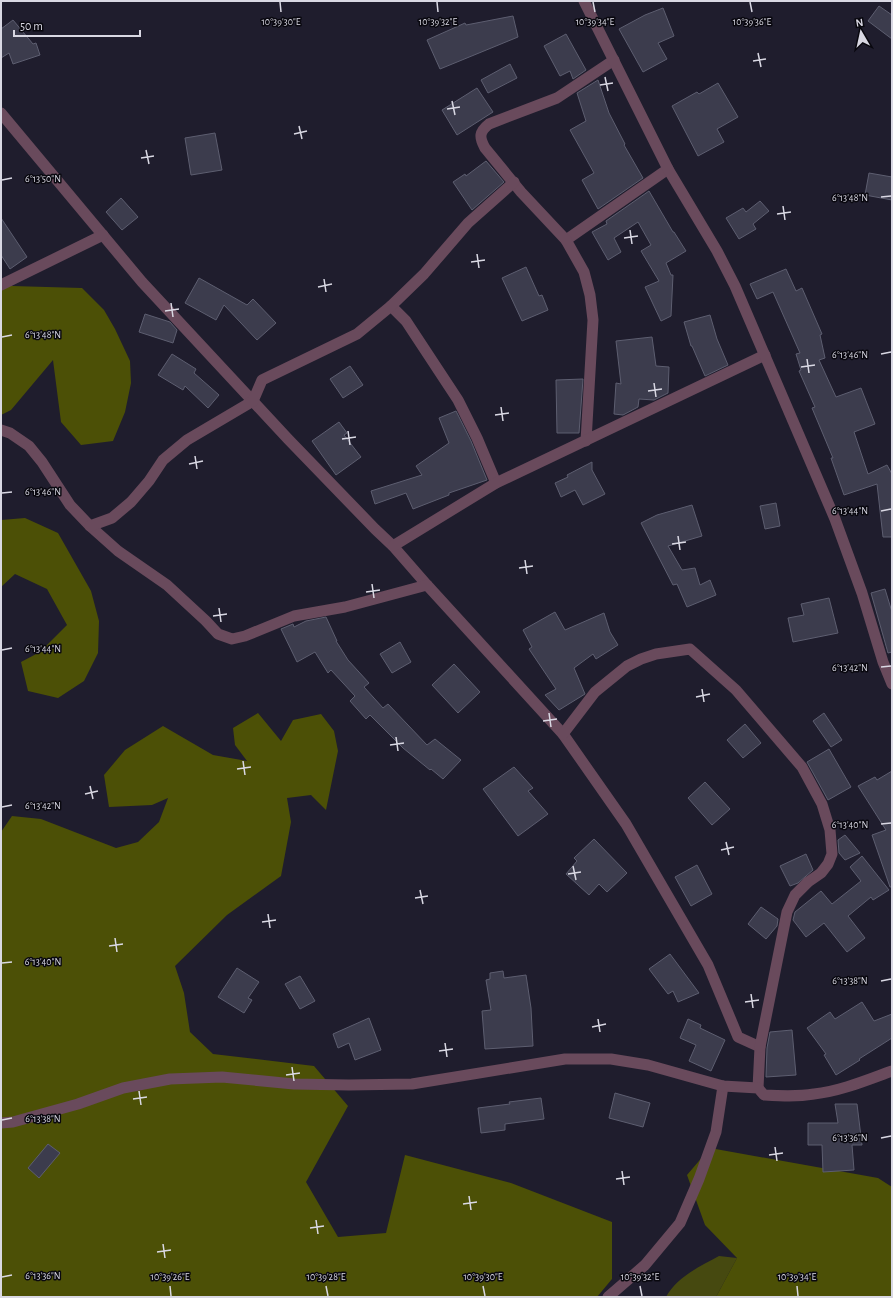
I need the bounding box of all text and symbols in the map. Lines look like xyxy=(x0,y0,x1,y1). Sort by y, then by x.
scale bar xyxy=(14,12,140,38)
north arrow xyxy=(841,12,881,52)
text: 10°39'30"E xyxy=(261,17,301,27)
text: 10°39'32"E xyxy=(419,17,457,27)
text: 10°39'34"E xyxy=(576,17,615,27)
text: 10°39'36"E xyxy=(733,17,771,27)
text: N xyxy=(855,17,864,29)
text: 50 m xyxy=(20,20,43,32)
text: 6°13'50"N xyxy=(25,174,61,184)
text: 6°13'48"N xyxy=(832,193,868,203)
text: 6°13'48"N xyxy=(25,330,61,340)
text: 6°13'46"N xyxy=(832,350,868,360)
text: 6°13'46"N xyxy=(25,487,61,497)
text: 6°13'44"N xyxy=(832,506,868,516)
text: 6°13'44"N xyxy=(25,644,61,654)
text: 6°13'42"N xyxy=(832,663,868,673)
text: 6°13'42"N xyxy=(25,801,61,811)
text: 6°13'40"N xyxy=(832,820,868,830)
text: 6°13'40"N xyxy=(25,957,61,967)
text: 6°13'38"N xyxy=(832,976,868,986)
text: 6°13'38"N xyxy=(25,1114,61,1124)
text: 6°13'36"N xyxy=(832,1133,868,1143)
text: 6°13'36"N xyxy=(25,1271,61,1281)
text: 10°39'26"E xyxy=(151,1272,190,1282)
text: 10°39'28"E xyxy=(306,1272,346,1282)
text: 10°39'30"E xyxy=(463,1272,503,1282)
text: 10°39'32"E xyxy=(621,1272,659,1282)
text: 10°39'34"E xyxy=(778,1272,817,1282)

